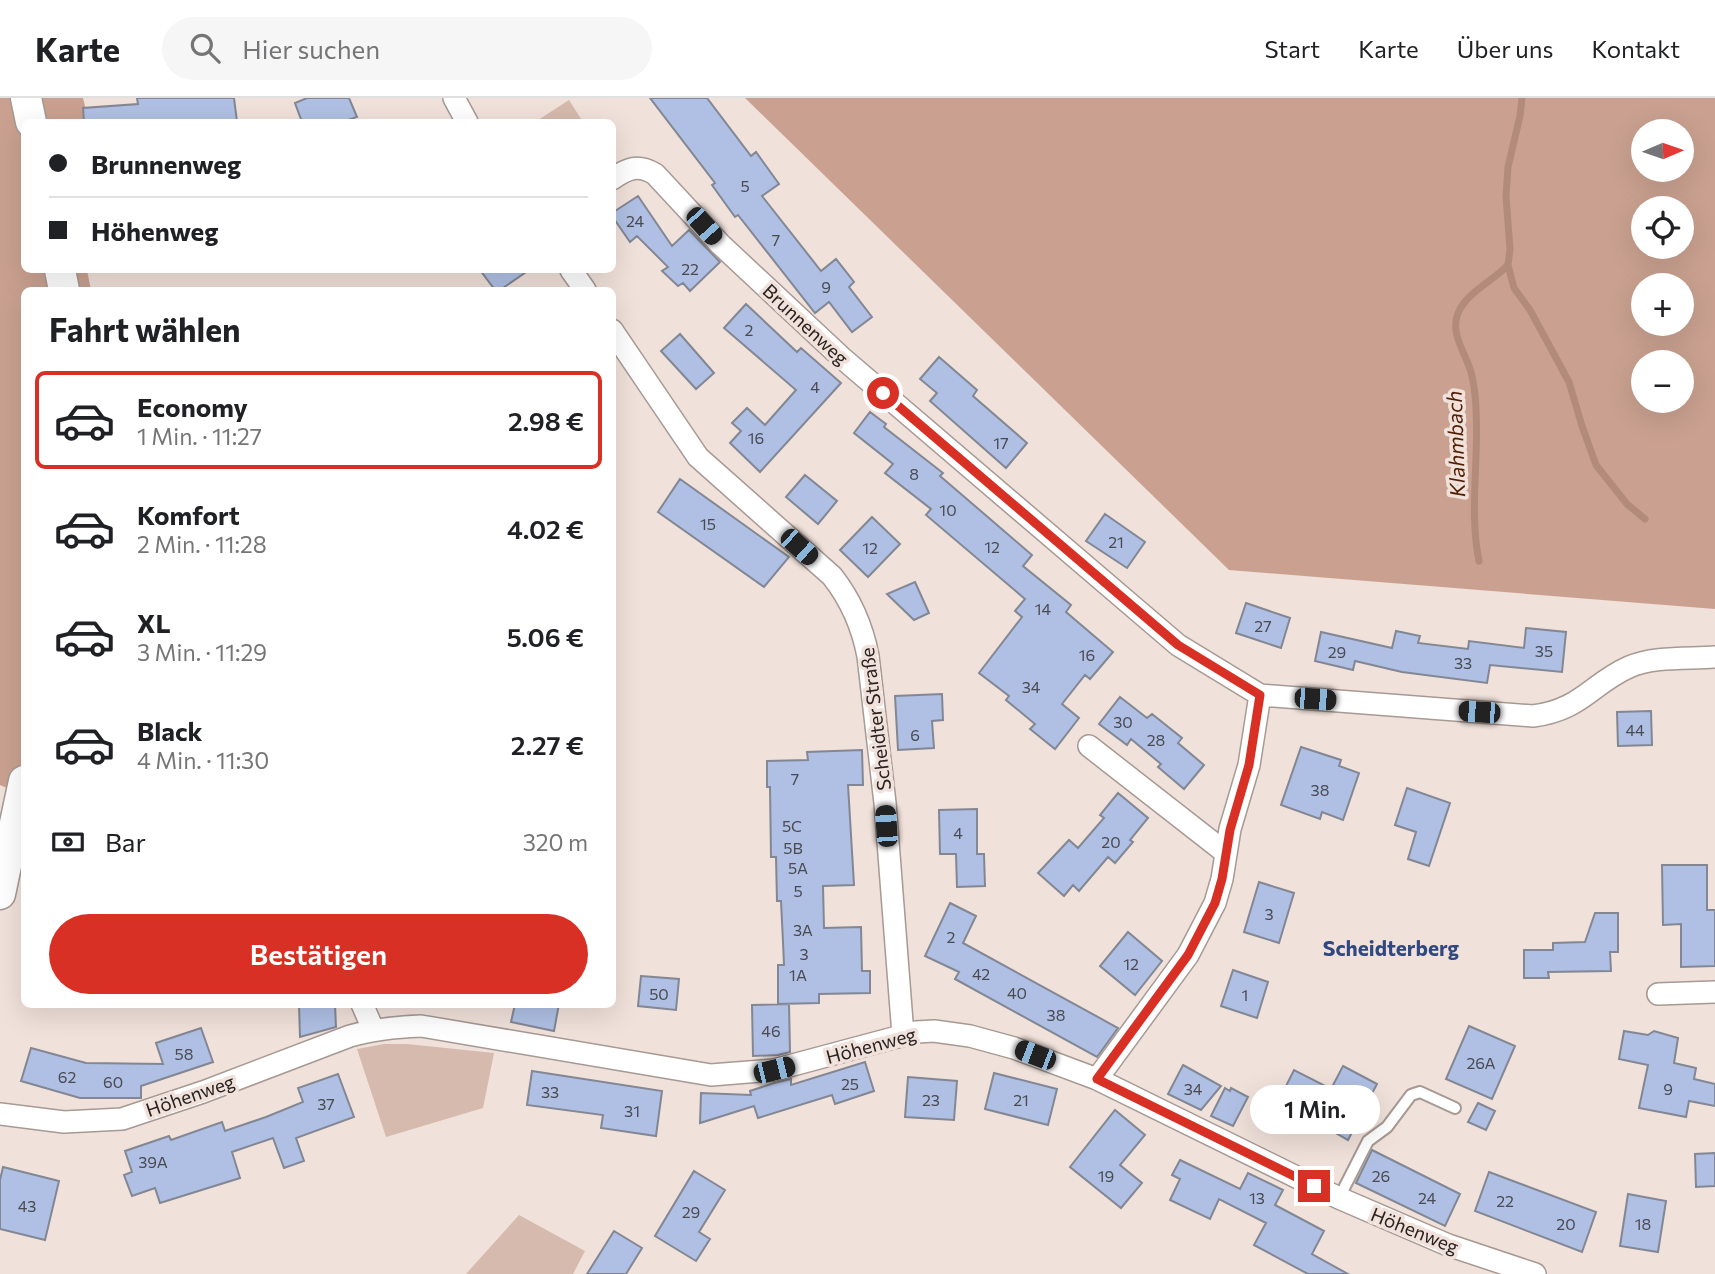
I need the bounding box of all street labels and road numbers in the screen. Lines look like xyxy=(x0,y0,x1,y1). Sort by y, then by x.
street label: Brunnenweg xyxy=(759,279,853,369)
street label: Scheidter Straße xyxy=(855,646,895,792)
street label: Höhenweg xyxy=(823,1022,919,1068)
street label: Höhenweg xyxy=(143,1069,237,1121)
street label: Höhenweg xyxy=(1368,1202,1462,1258)

